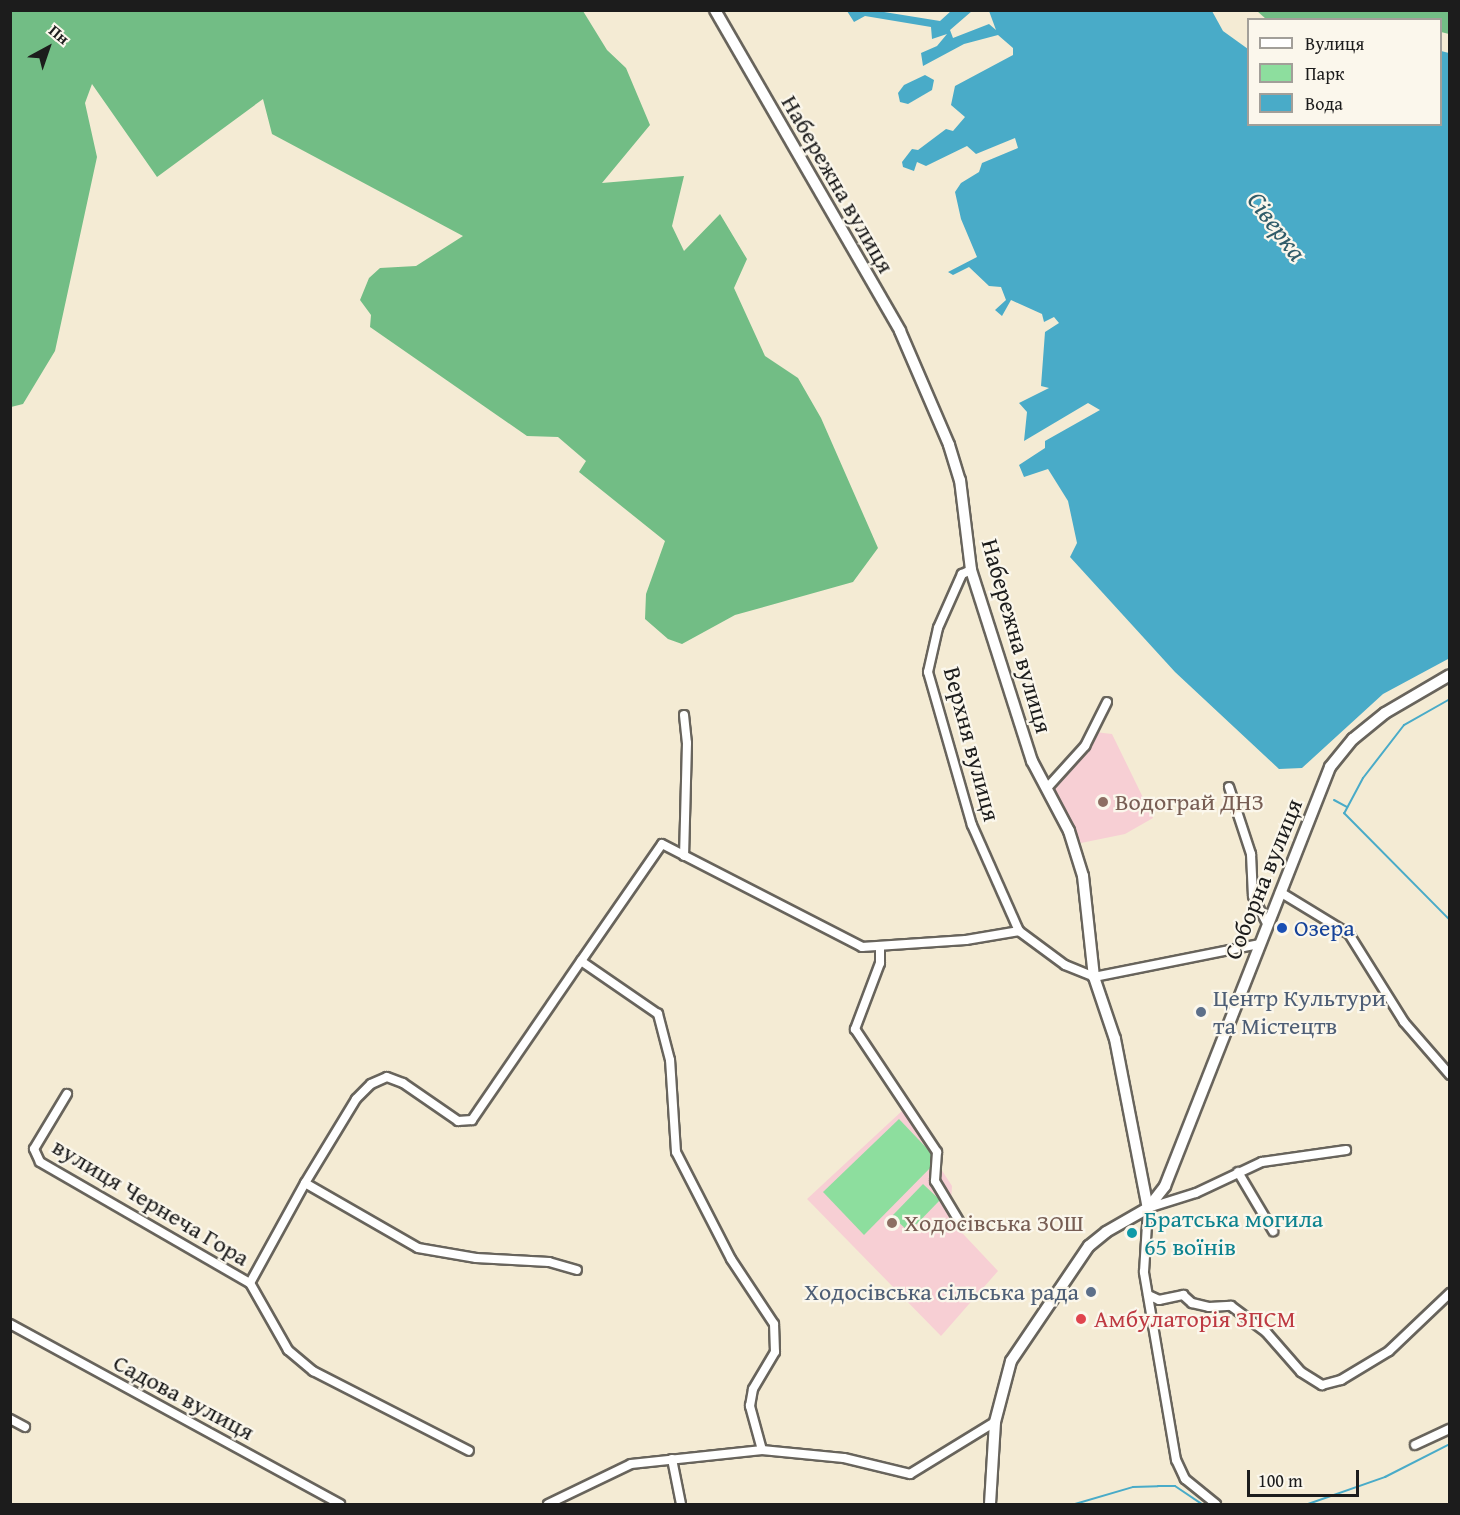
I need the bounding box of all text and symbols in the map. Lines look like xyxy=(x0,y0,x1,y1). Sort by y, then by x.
north arrow xyxy=(18,18,78,78)
text: Пн xyxy=(44,18,75,50)
legend xyxy=(1247,18,1442,126)
text: Вулиця xyxy=(1305,30,1364,57)
text: Парк xyxy=(1305,60,1344,87)
street label: Набережна вулиця xyxy=(775,90,901,278)
text: Вода xyxy=(1305,90,1343,117)
water label: Сіверка xyxy=(1241,185,1313,267)
street label: Набережна вулиця xyxy=(976,536,1058,736)
street label: Верхня вулиця xyxy=(938,664,1006,824)
place label: Водограй ДНЗ xyxy=(1115,788,1264,816)
marker: Водограй ДНЗ xyxy=(1096,795,1110,809)
street label: Соборна вулиця xyxy=(1218,795,1308,963)
place label: Озера xyxy=(1294,914,1355,942)
marker: Озера xyxy=(1275,921,1289,935)
place label: Центр Культури та Містецтв xyxy=(1213,984,1386,1040)
marker: Центр Культури та Містецтв xyxy=(1194,1005,1208,1019)
street label: вулиця Чернеча Гора xyxy=(47,1132,255,1272)
place label: Братська могила 65 воїнів xyxy=(1144,1205,1323,1261)
place label: Ходосівська ЗОШ xyxy=(904,1209,1084,1237)
marker: Ходосівська ЗОШ xyxy=(885,1216,899,1230)
marker: Братська могила 65 воїнів xyxy=(1125,1226,1139,1240)
place label: Ходосівська сільська рада xyxy=(804,1278,1079,1306)
marker: Ходосівська сільська рада xyxy=(1084,1285,1098,1299)
place label: Амбулаторія ЗПСМ xyxy=(1094,1305,1296,1333)
marker: Амбулаторія ЗПСМ xyxy=(1072,1310,1090,1328)
street label: Садова вулиця xyxy=(109,1348,259,1446)
scale bar xyxy=(1250,1458,1362,1496)
text: 100 m xyxy=(1258,1467,1303,1494)

